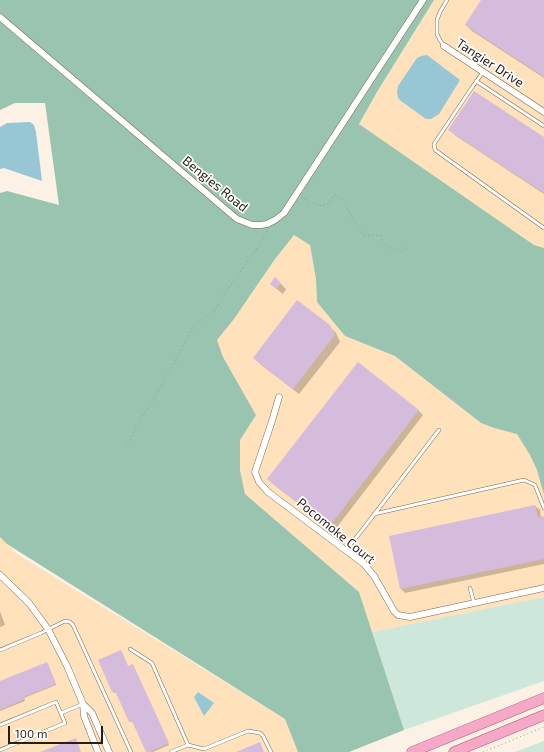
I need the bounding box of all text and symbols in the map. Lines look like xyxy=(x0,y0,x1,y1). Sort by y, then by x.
street label: Tangier Drive xyxy=(453,35,527,91)
street label: Bengies Road xyxy=(179,153,251,215)
street label: Pocomoke Court xyxy=(294,495,378,567)
scale bar xyxy=(10,718,105,744)
text: 100 m xyxy=(15,726,47,740)

